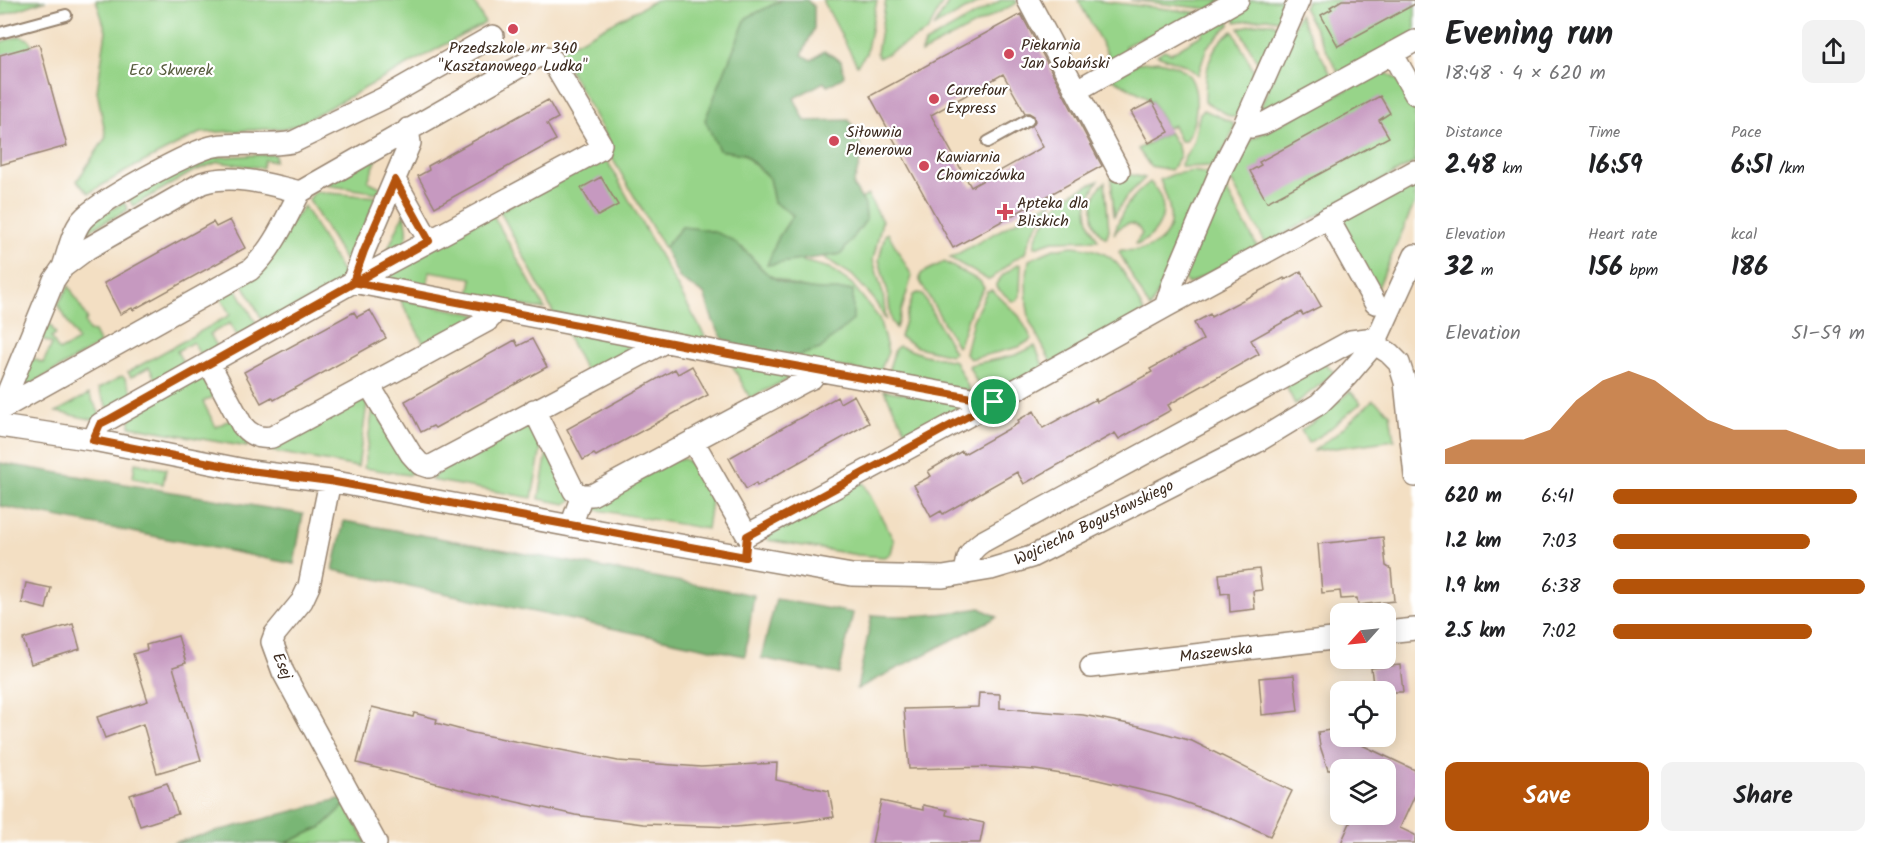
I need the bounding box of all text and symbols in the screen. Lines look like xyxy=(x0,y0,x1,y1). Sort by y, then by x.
text: Evening run xyxy=(1445,9,1613,62)
button: share xyxy=(1802,20,1865,83)
marker: Przedszkole nr 340 "Kasztanowego Ludka" xyxy=(506,22,520,36)
place label: Piekarnia Jan Sobański xyxy=(1021,33,1110,76)
place label: Przedszkole nr 340 "Kasztanowego Ludka" xyxy=(438,36,588,79)
marker: Piekarnia Jan Sobański xyxy=(1002,47,1016,61)
park label: Eco Skwerek xyxy=(129,58,214,83)
text: 18:48 · 4 × 620 m xyxy=(1445,58,1606,90)
place label: Carrefour Express xyxy=(946,78,1009,121)
marker: Carrefour Express xyxy=(927,92,941,106)
place label: Siłownia Plenerowa xyxy=(846,120,912,163)
text: Distance xyxy=(1445,120,1503,145)
text: Time xyxy=(1588,120,1620,145)
text: Pace xyxy=(1731,120,1762,145)
marker: Siłownia Plenerowa xyxy=(827,134,841,148)
place label: Kawiarnia Chomiczówka xyxy=(936,145,1025,188)
text: 2.48 xyxy=(1445,145,1496,187)
text: 16:59 xyxy=(1588,145,1643,187)
text: 6:51 xyxy=(1731,145,1773,187)
text: km xyxy=(1496,156,1523,181)
text: /km xyxy=(1773,156,1805,181)
marker: Kawiarnia Chomiczówka xyxy=(917,159,931,173)
place label: Apteka dla Bliskich xyxy=(1017,191,1089,234)
marker: Apteka dla Bliskich xyxy=(998,205,1012,219)
text: Elevation xyxy=(1445,222,1506,247)
text: Heart rate xyxy=(1588,222,1658,247)
text: kcal xyxy=(1731,222,1757,247)
text: 32 xyxy=(1445,247,1474,289)
text: 156 xyxy=(1588,247,1623,289)
text: 186 xyxy=(1731,247,1768,289)
text: m xyxy=(1474,258,1494,283)
text: bpm xyxy=(1623,258,1658,283)
text: Elevation xyxy=(1445,318,1521,350)
text: 51–59 m xyxy=(1791,318,1865,350)
pin xyxy=(968,376,1019,427)
icon: arrive xyxy=(977,385,1010,418)
street label: Wojciecha Bogusławskiego xyxy=(1010,473,1178,573)
text: 620 m xyxy=(1445,481,1502,513)
text: 6:41 xyxy=(1541,481,1574,513)
text: 1.2 km xyxy=(1445,526,1501,558)
text: 7:03 xyxy=(1541,526,1577,558)
text: 1.9 km xyxy=(1445,571,1500,603)
text: 6:38 xyxy=(1541,571,1581,603)
north arrow xyxy=(1330,603,1396,669)
map controls xyxy=(1330,603,1396,825)
text: 2.5 km xyxy=(1445,616,1505,648)
text: 7:02 xyxy=(1541,616,1577,648)
street label: Maszewska xyxy=(1178,636,1254,670)
street label: Esej xyxy=(265,648,299,684)
button: locate xyxy=(1330,681,1396,747)
button: layers xyxy=(1330,759,1396,825)
button: Save xyxy=(1445,762,1649,831)
button: Share xyxy=(1661,762,1865,831)

